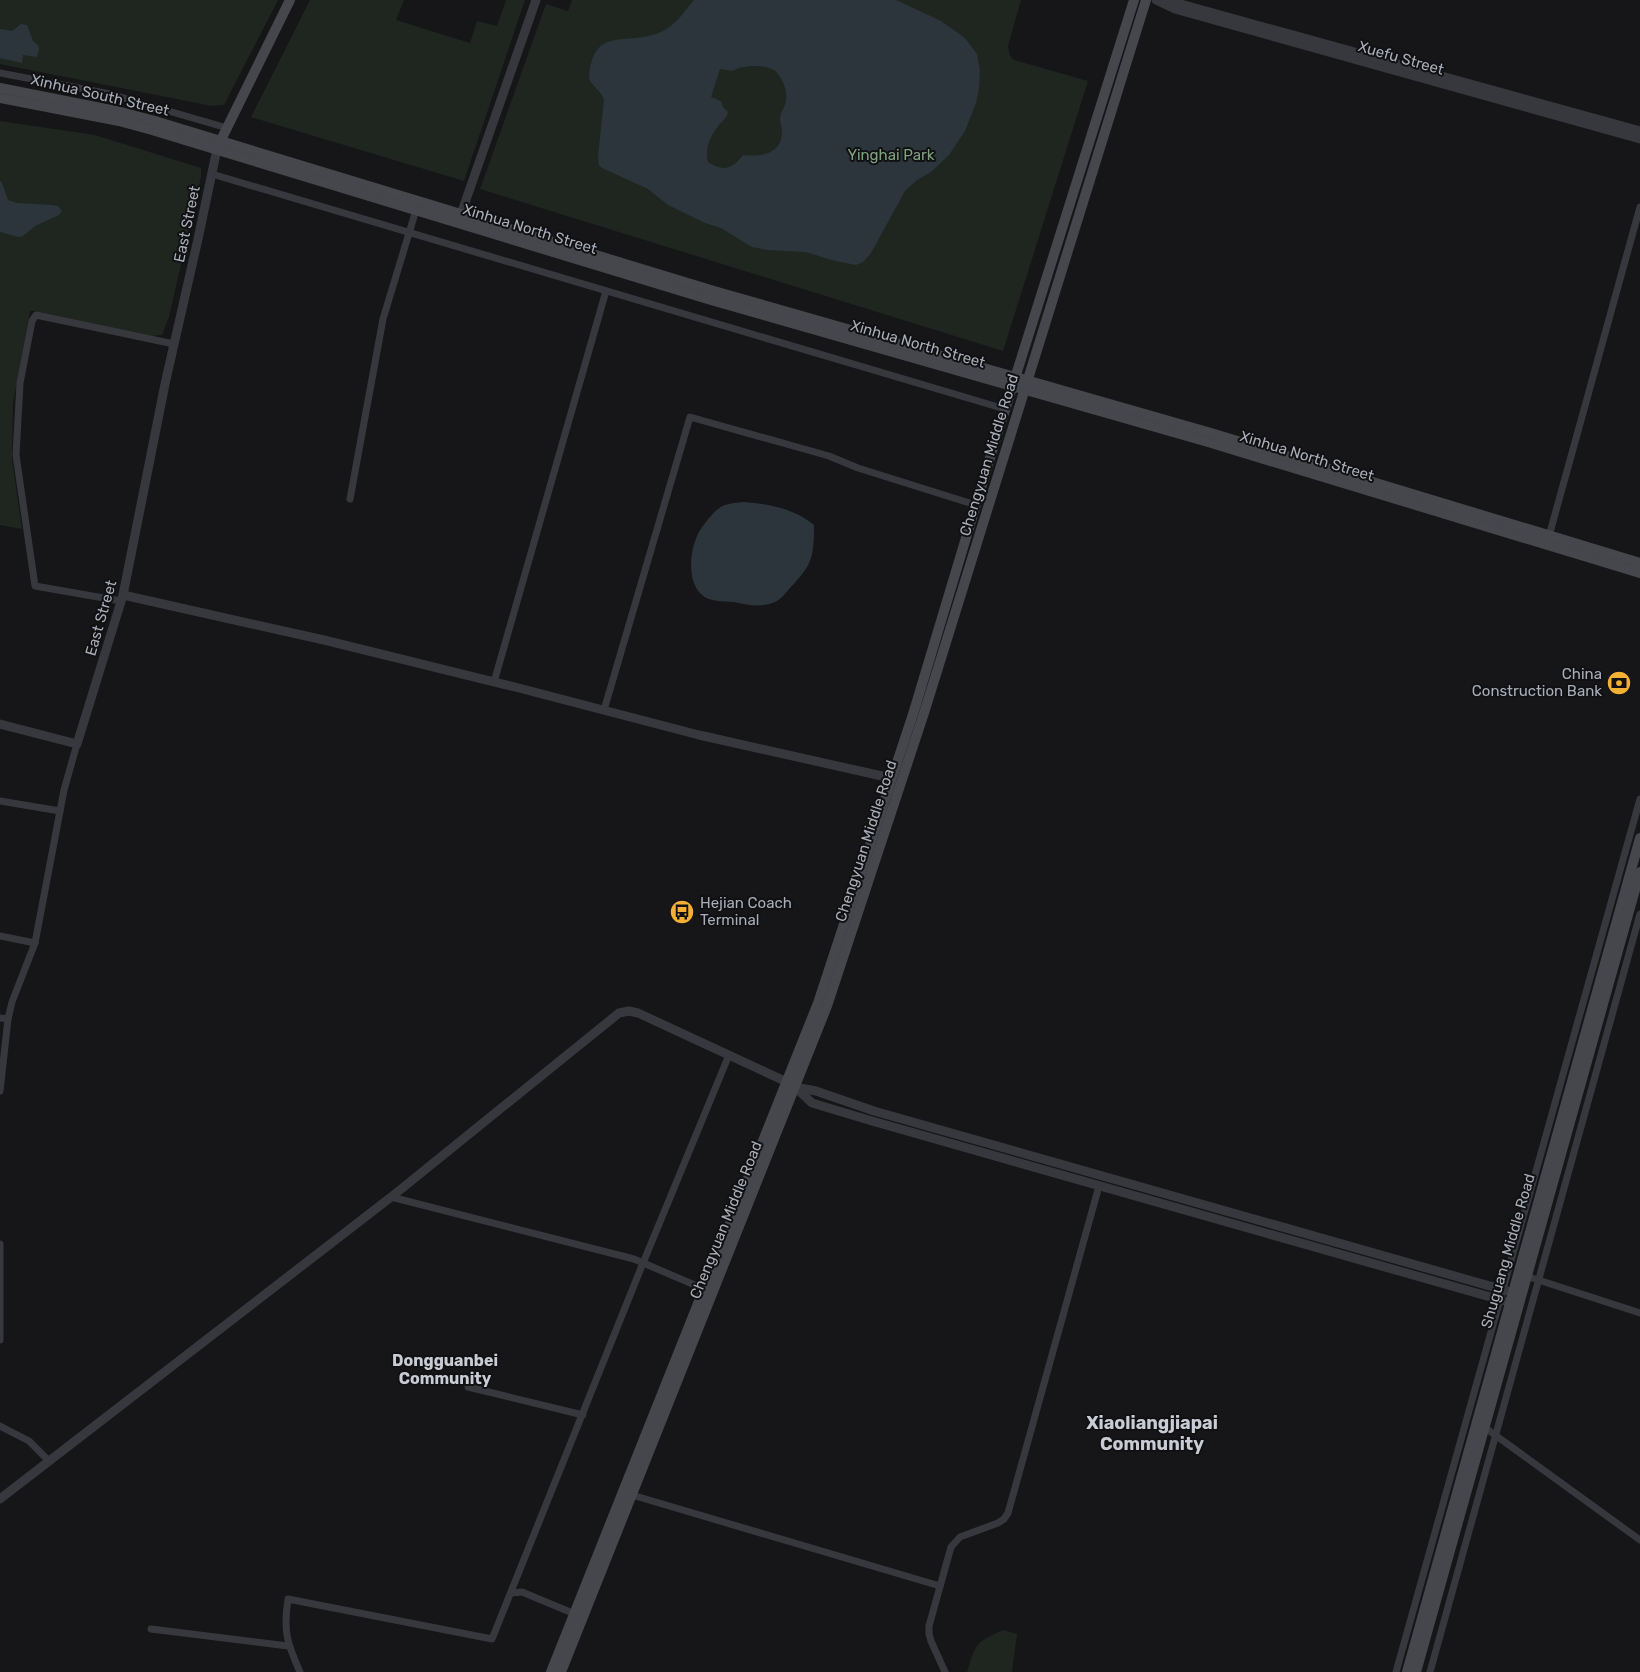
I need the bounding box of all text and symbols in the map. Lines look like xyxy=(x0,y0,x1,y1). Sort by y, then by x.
street label: Xuefu Street xyxy=(1356,37,1446,79)
street label: Xinhua South Street xyxy=(29,70,171,120)
park label: Yinghai Park xyxy=(847,146,935,164)
street label: East Street xyxy=(170,184,204,264)
street label: Xinhua North Street xyxy=(461,200,599,258)
street label: Xinhua North Street xyxy=(849,316,987,372)
street label: Chengyuan Middle Road xyxy=(956,372,1022,538)
street label: Xinhua North Street xyxy=(1238,427,1376,485)
street label: East Street xyxy=(82,578,120,658)
place label: China Construction Bank xyxy=(1472,665,1602,700)
bank icon: China Construction Bank xyxy=(1606,670,1632,696)
street label: Chengyuan Middle Road xyxy=(831,758,901,924)
place label: Hejian Coach Terminal xyxy=(700,894,792,929)
bus stop icon: Hejian Coach Terminal xyxy=(669,899,695,925)
street label: Chengyuan Middle Road xyxy=(686,1138,766,1302)
street label: Shuguang Middle Road xyxy=(1477,1172,1539,1330)
district label: Dongguanbei Community xyxy=(392,1351,498,1388)
district label: Xiaoliangjiapai Community xyxy=(1086,1412,1218,1455)

